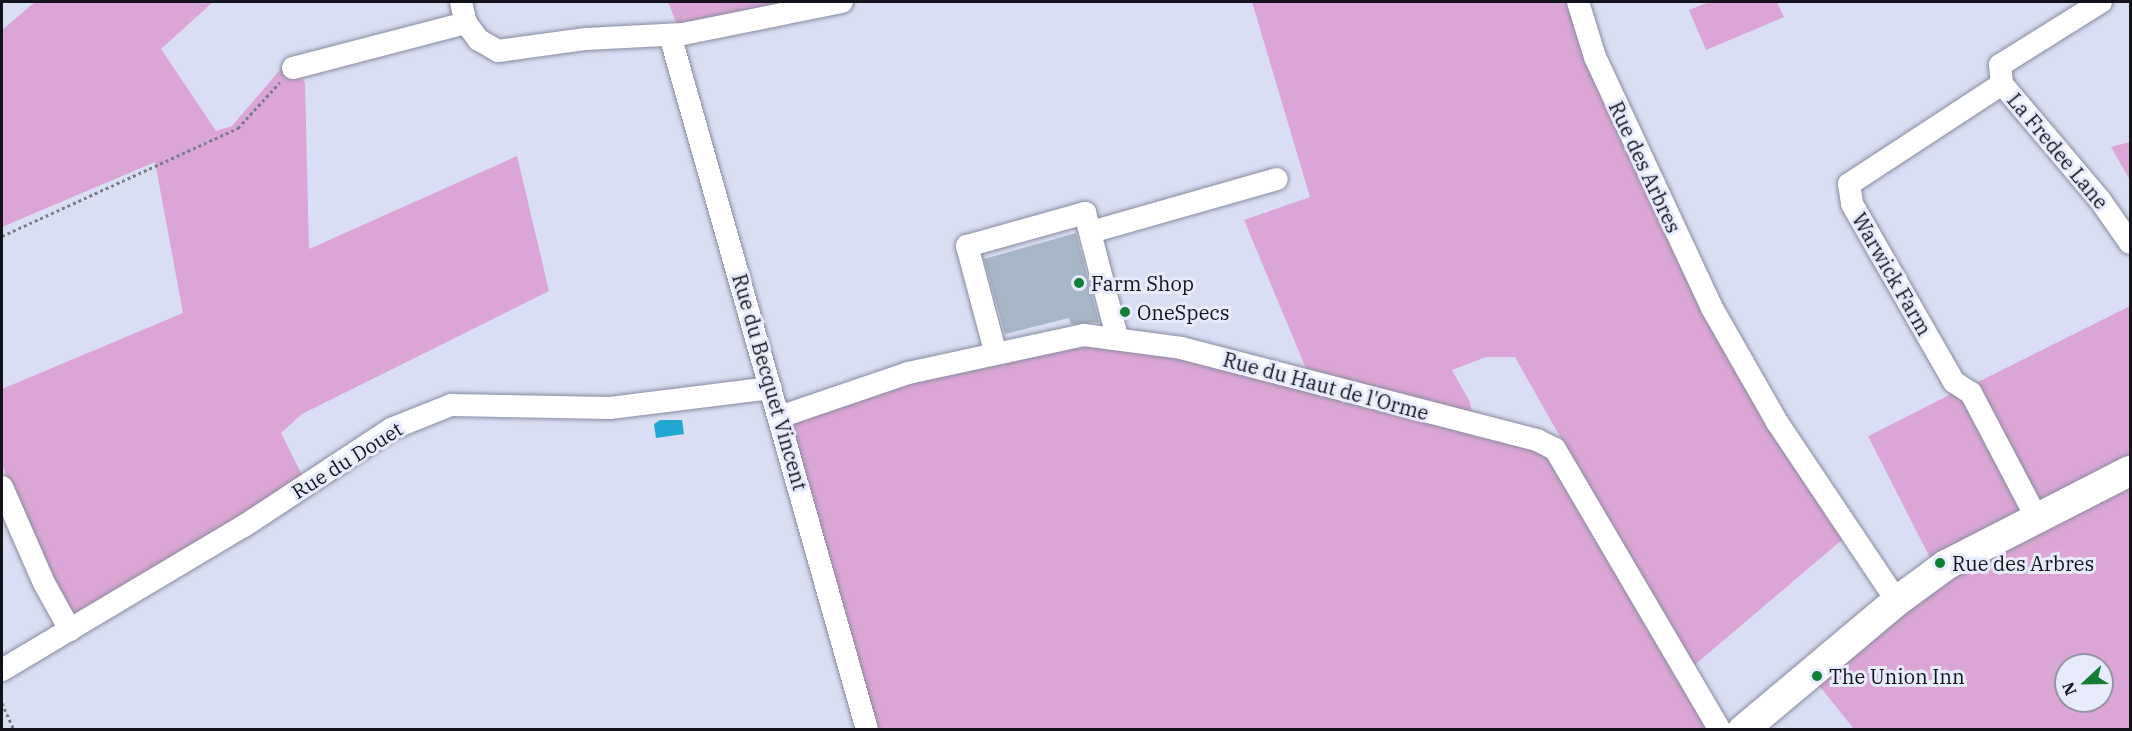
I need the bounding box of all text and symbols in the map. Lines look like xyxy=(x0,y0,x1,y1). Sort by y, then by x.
street label: La Fredee Lane xyxy=(2003,88,2113,214)
street label: Rue des Arbres xyxy=(1604,97,1686,237)
street label: Warwick Farm xyxy=(1847,208,1937,340)
street label: Rue du Becquet Vincent xyxy=(728,271,812,493)
place label: Farm Shop xyxy=(1091,271,1194,295)
marker: Farm Shop xyxy=(1072,276,1086,290)
place label: OneSpecs xyxy=(1137,300,1230,324)
marker: OneSpecs xyxy=(1118,305,1132,319)
street label: Rue du Haut de l'Orme xyxy=(1221,347,1431,425)
street label: Rue du Douet xyxy=(287,416,407,504)
place label: Rue des Arbres xyxy=(1952,551,2094,575)
marker: Rue des Arbres xyxy=(1933,556,1947,570)
north arrow xyxy=(2054,653,2114,713)
place label: The Union Inn xyxy=(1829,664,1965,688)
marker: The Union Inn xyxy=(1810,669,1824,683)
text: N xyxy=(2058,679,2081,699)

